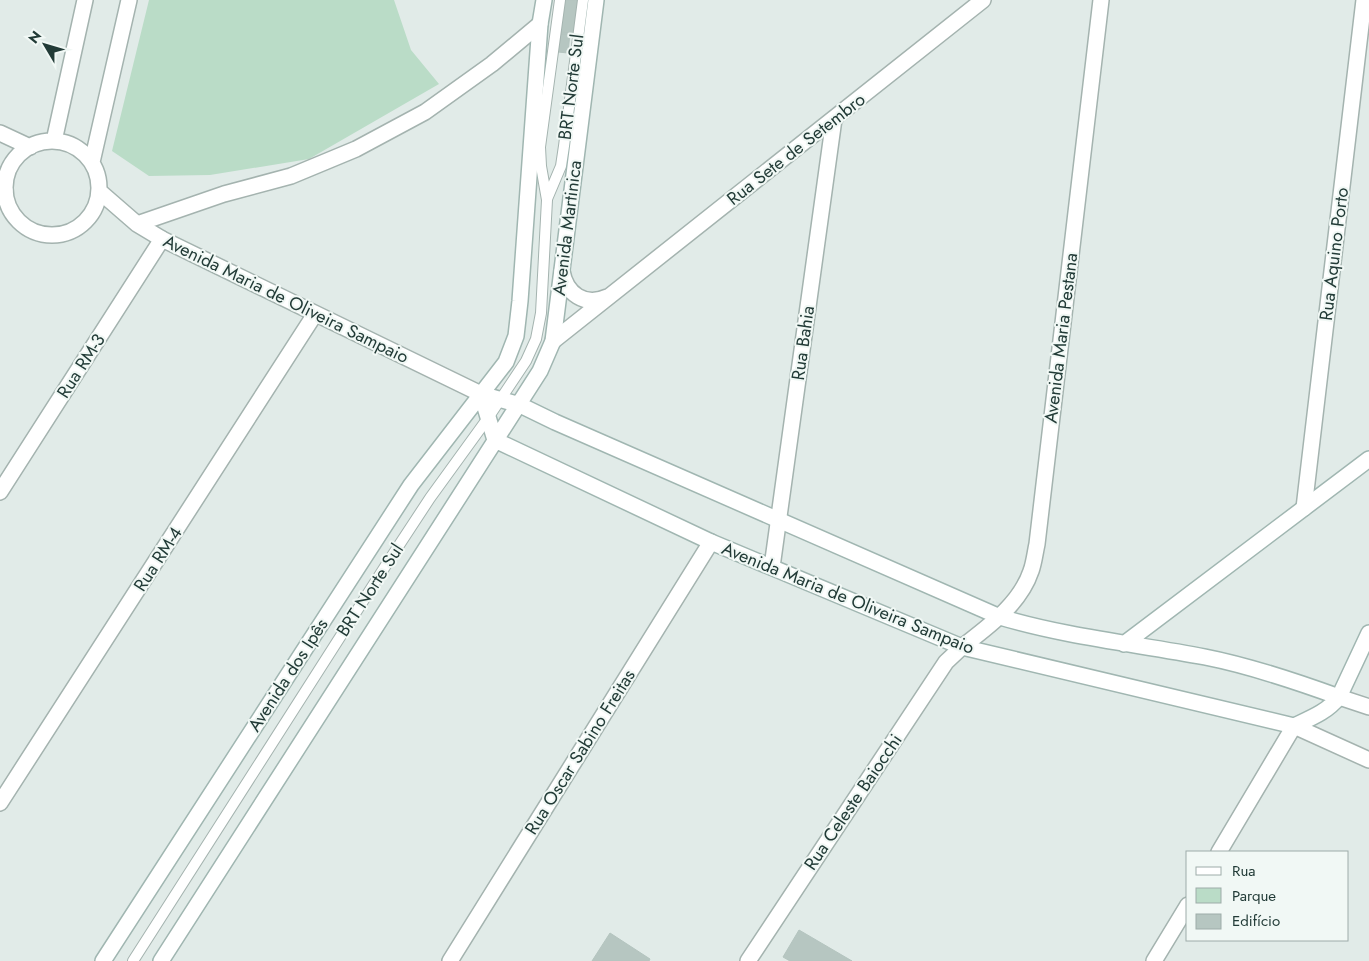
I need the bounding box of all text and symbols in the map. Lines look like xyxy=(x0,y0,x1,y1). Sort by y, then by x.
north arrow xyxy=(20,20,70,70)
text: N xyxy=(23,26,46,48)
street label: BRT Norte Sul xyxy=(552,33,590,141)
street label: Rua Sete de Setembro xyxy=(721,87,871,211)
street label: Avenida Martinica xyxy=(546,159,588,297)
street label: Rua Aquino Porto xyxy=(1313,186,1355,322)
street label: Avenida Maria de Oliveira Sampaio xyxy=(159,228,413,370)
street label: Avenida Maria Pestana xyxy=(1038,251,1084,425)
street label: Rua Bahia xyxy=(785,304,821,382)
street label: Rua RM-3 xyxy=(51,329,112,403)
street label: Rua RM-4 xyxy=(127,522,189,596)
street label: Avenida Maria de Oliveira Sampaio xyxy=(718,535,978,661)
street label: BRT Norte Sul xyxy=(330,538,410,642)
street label: Avenida dos Ipês xyxy=(242,613,334,737)
street label: Rua Oscar Sabino Freitas xyxy=(518,664,642,840)
street label: Rua Celeste Baiocchi xyxy=(798,729,908,875)
legend xyxy=(1186,851,1349,941)
text: Rua xyxy=(1232,860,1256,882)
text: Parque xyxy=(1232,885,1276,907)
text: Edifício xyxy=(1232,910,1280,932)

